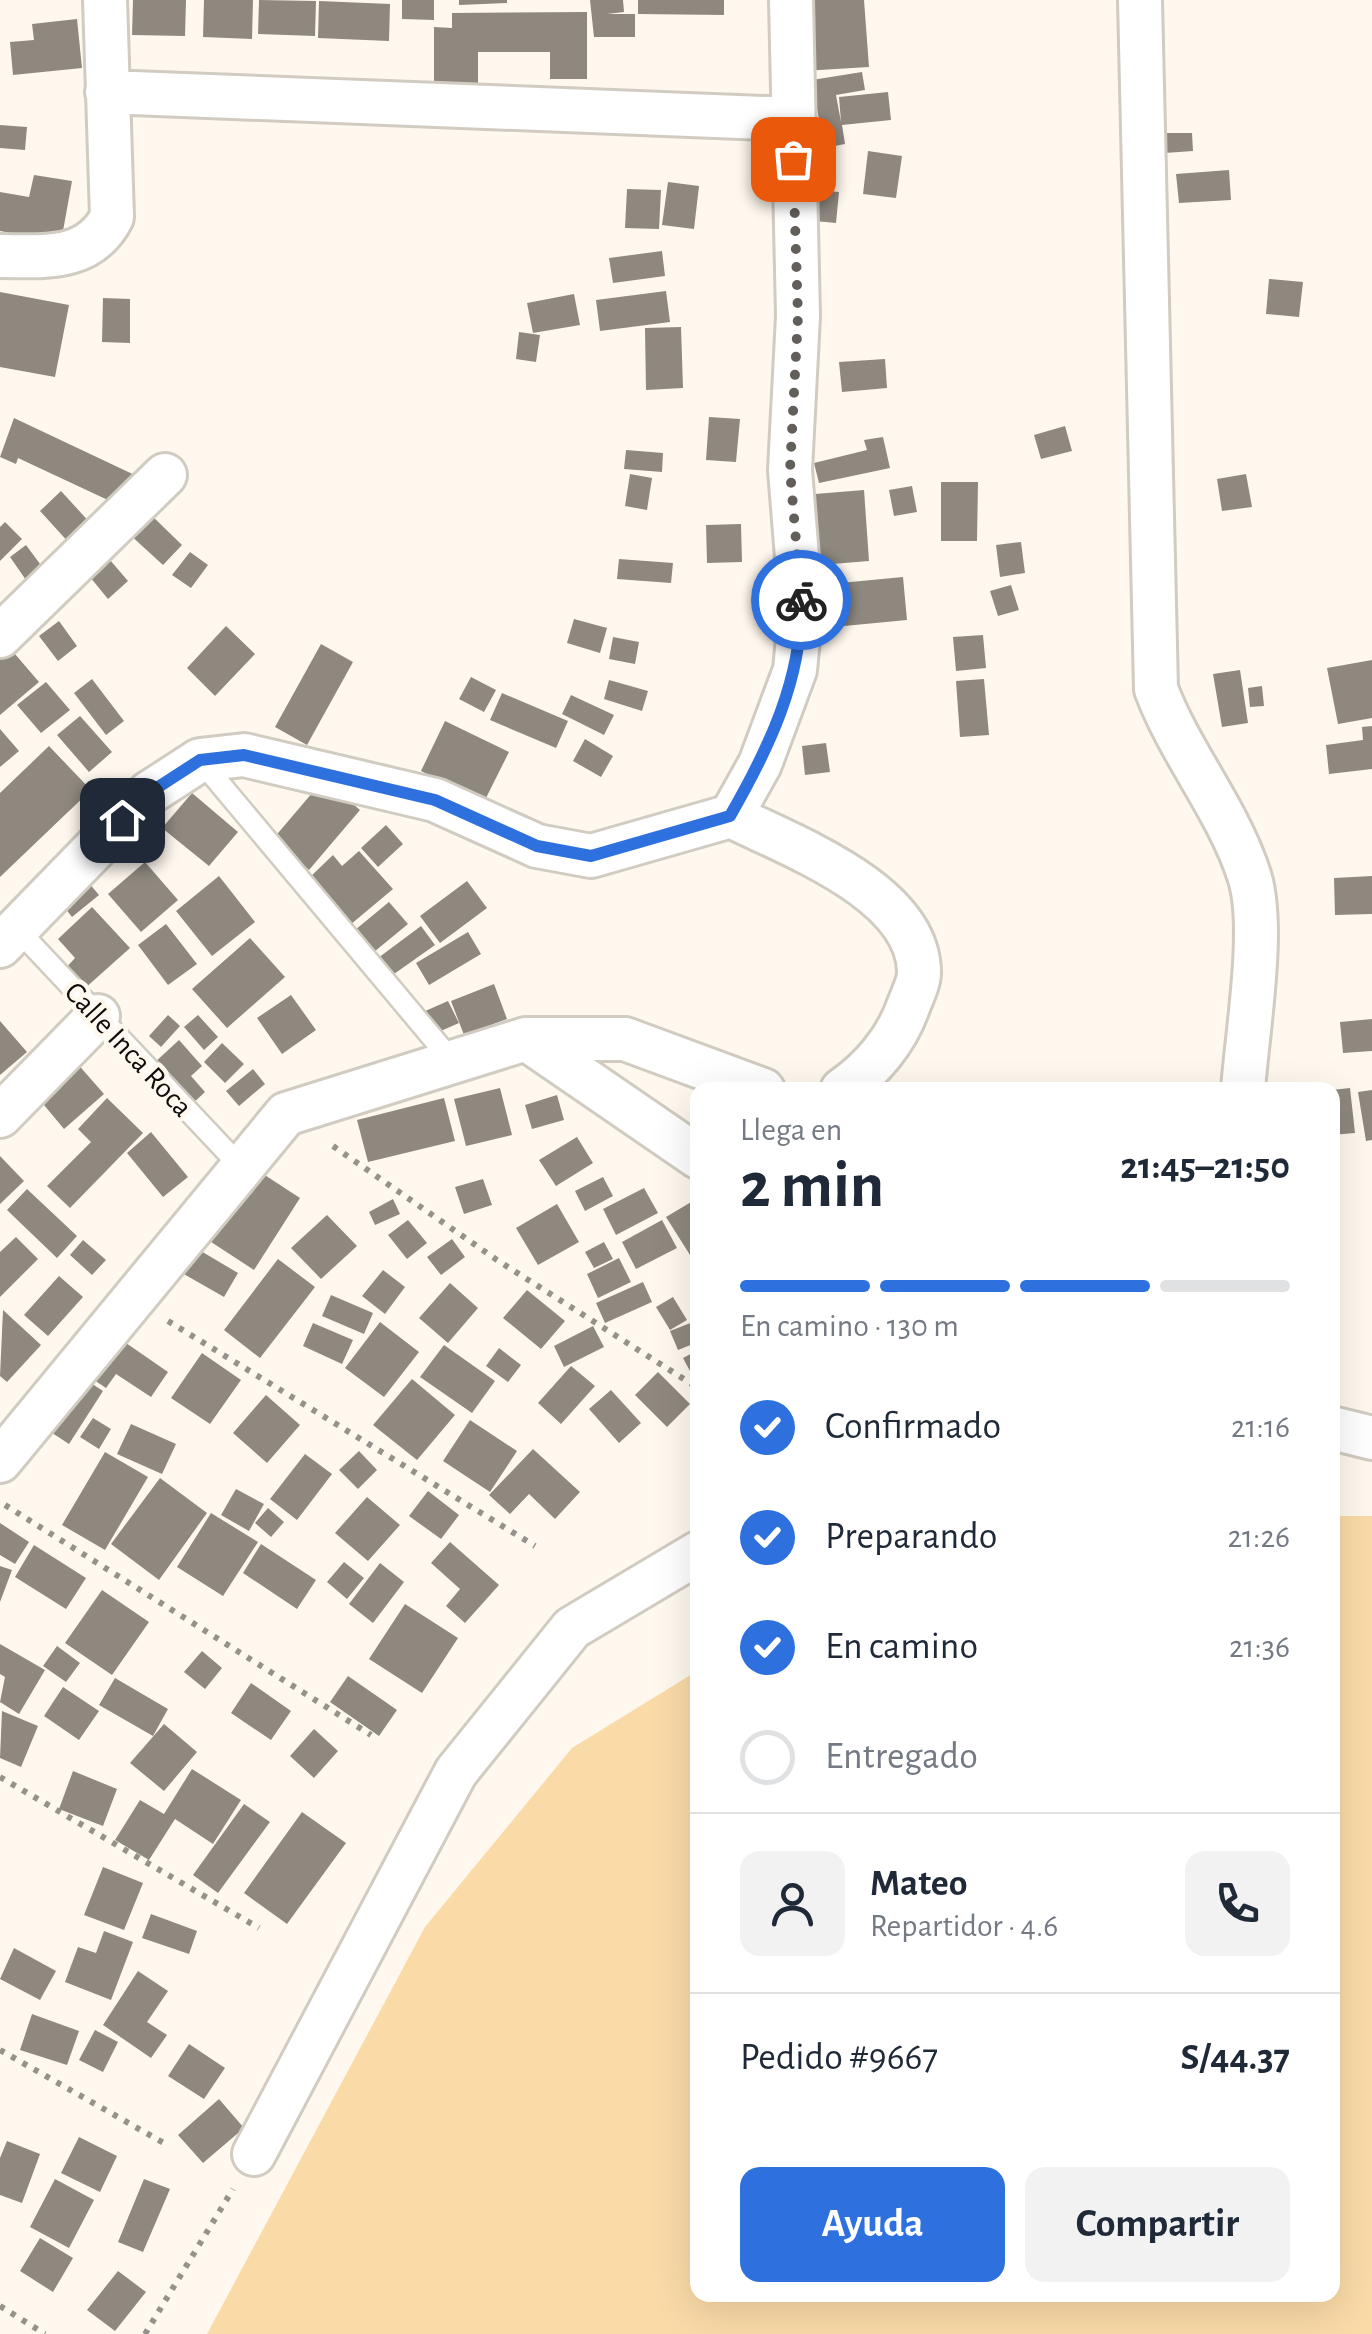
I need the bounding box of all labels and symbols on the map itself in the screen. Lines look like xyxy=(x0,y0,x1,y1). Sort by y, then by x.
pin xyxy=(751,117,836,202)
courier xyxy=(751,550,851,650)
pin xyxy=(80,778,165,863)
street label: Calle Inca Roca xyxy=(59,977,198,1123)

